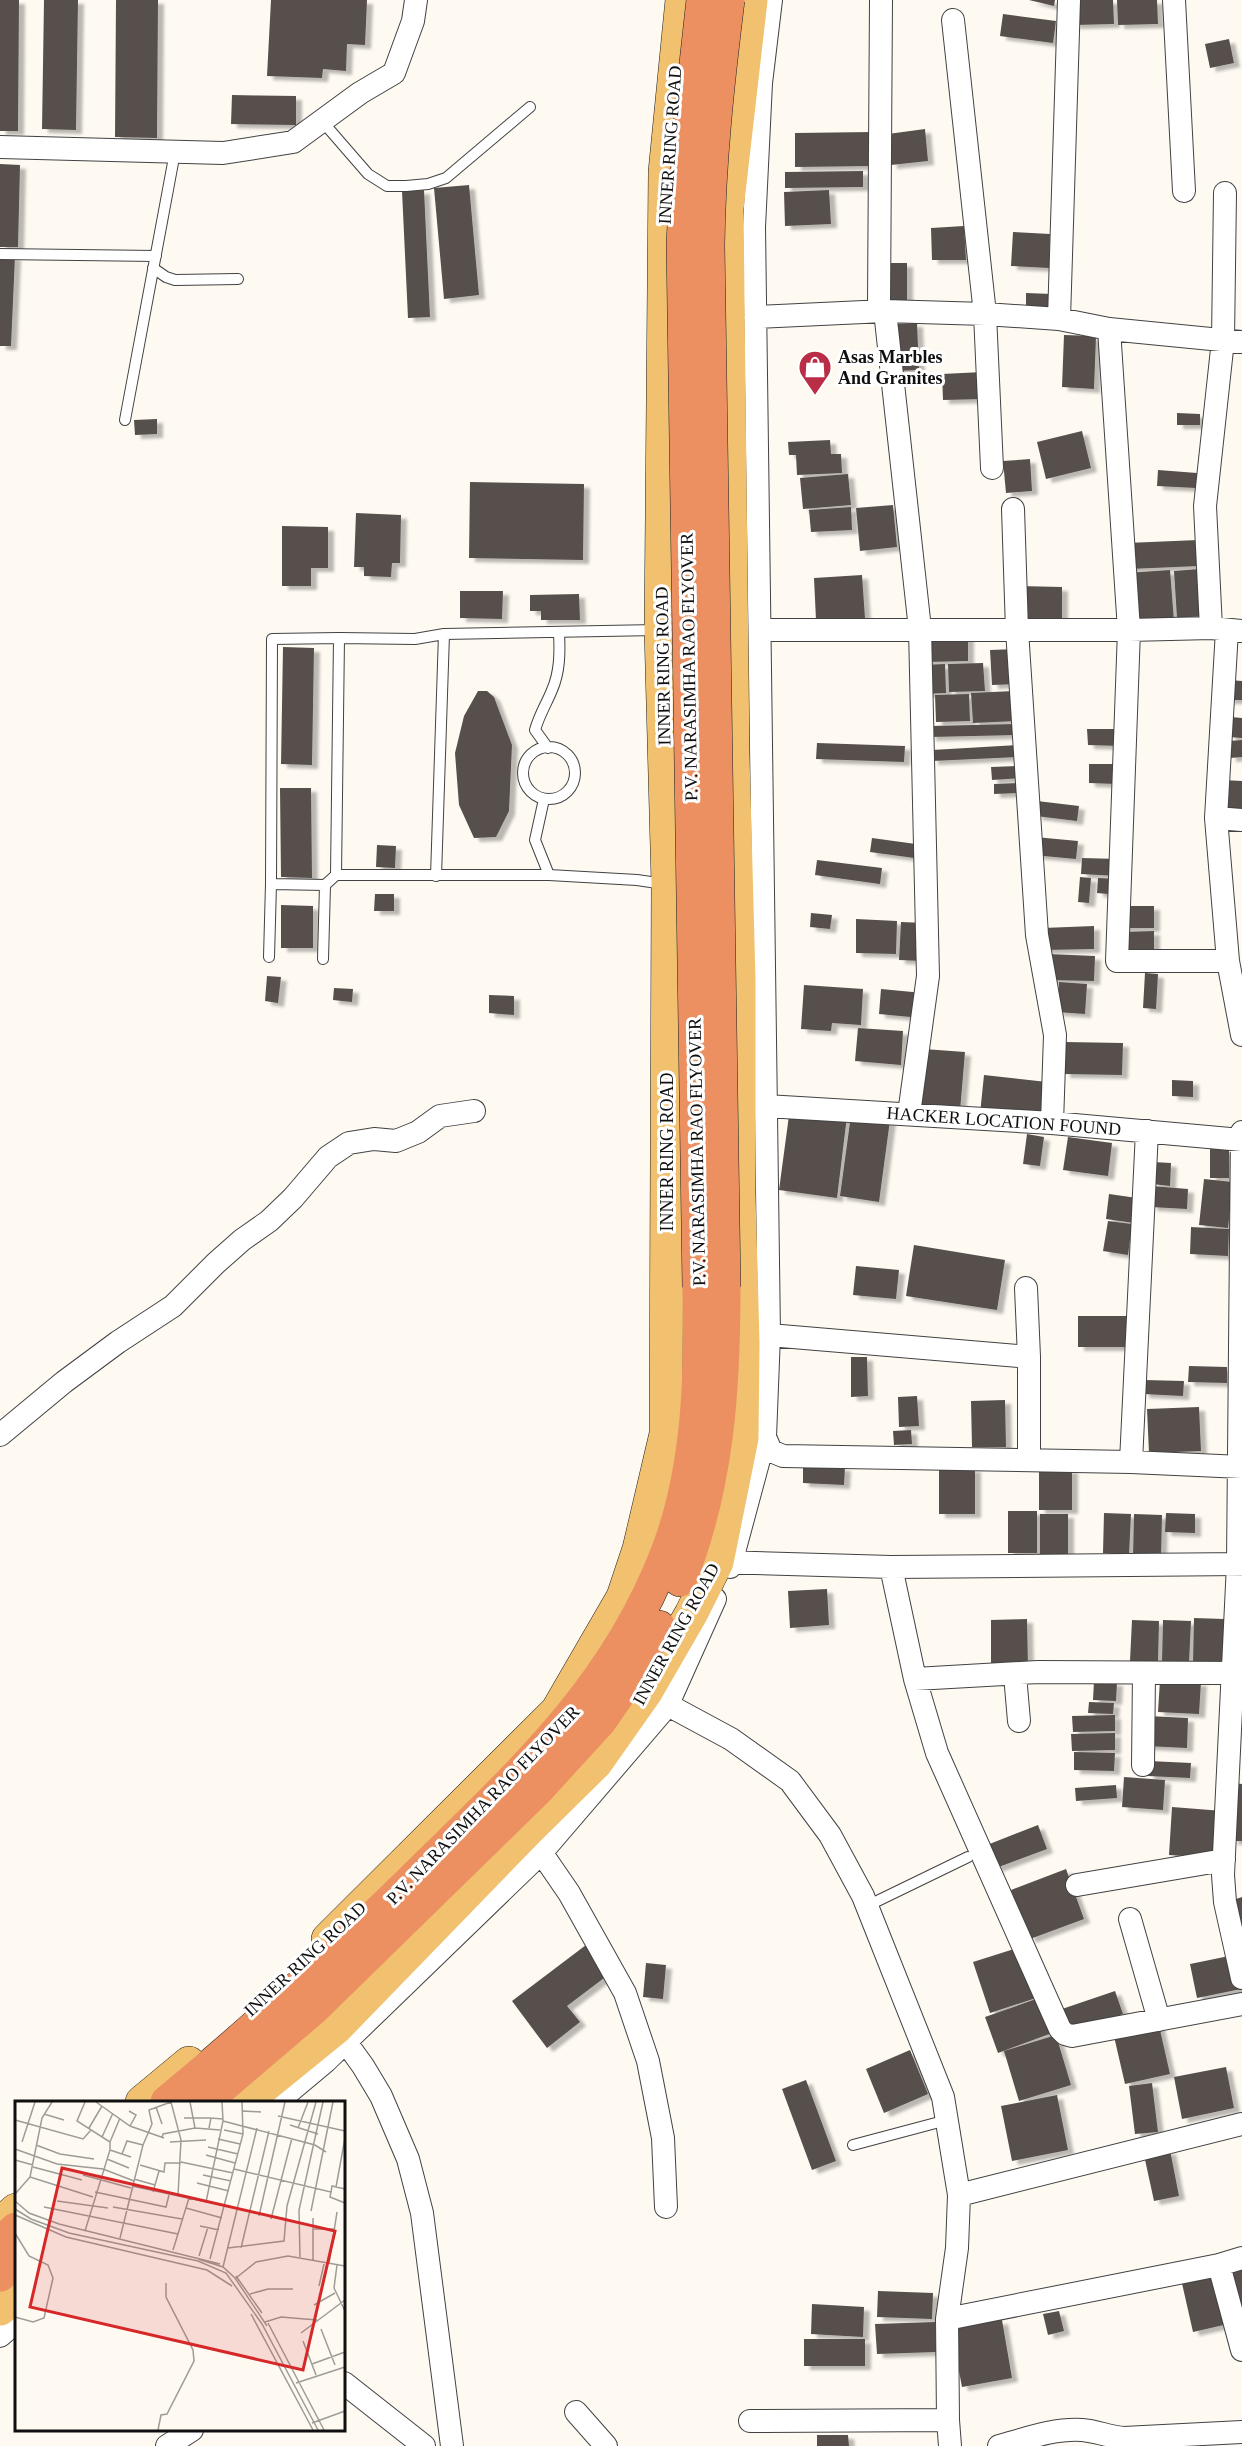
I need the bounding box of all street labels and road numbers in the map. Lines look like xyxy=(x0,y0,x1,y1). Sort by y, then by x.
street label: INNER RING ROAD xyxy=(654,65,686,225)
street label: P.V. NARASIMHA RAO FLYOVER xyxy=(677,533,701,801)
street label: INNER RING ROAD xyxy=(652,586,674,746)
street label: P.V. NARASIMHA RAO FLYOVER xyxy=(685,1018,709,1286)
street label: INNER RING ROAD xyxy=(657,1073,677,1232)
street label: HACKER LOCATION FOUND xyxy=(886,1103,1122,1139)
street label: INNER RING ROAD xyxy=(629,1560,723,1708)
street label: P.V. NARASIMHA RAO FLYOVER xyxy=(383,1702,583,1908)
street label: INNER RING ROAD xyxy=(240,1897,370,2021)

